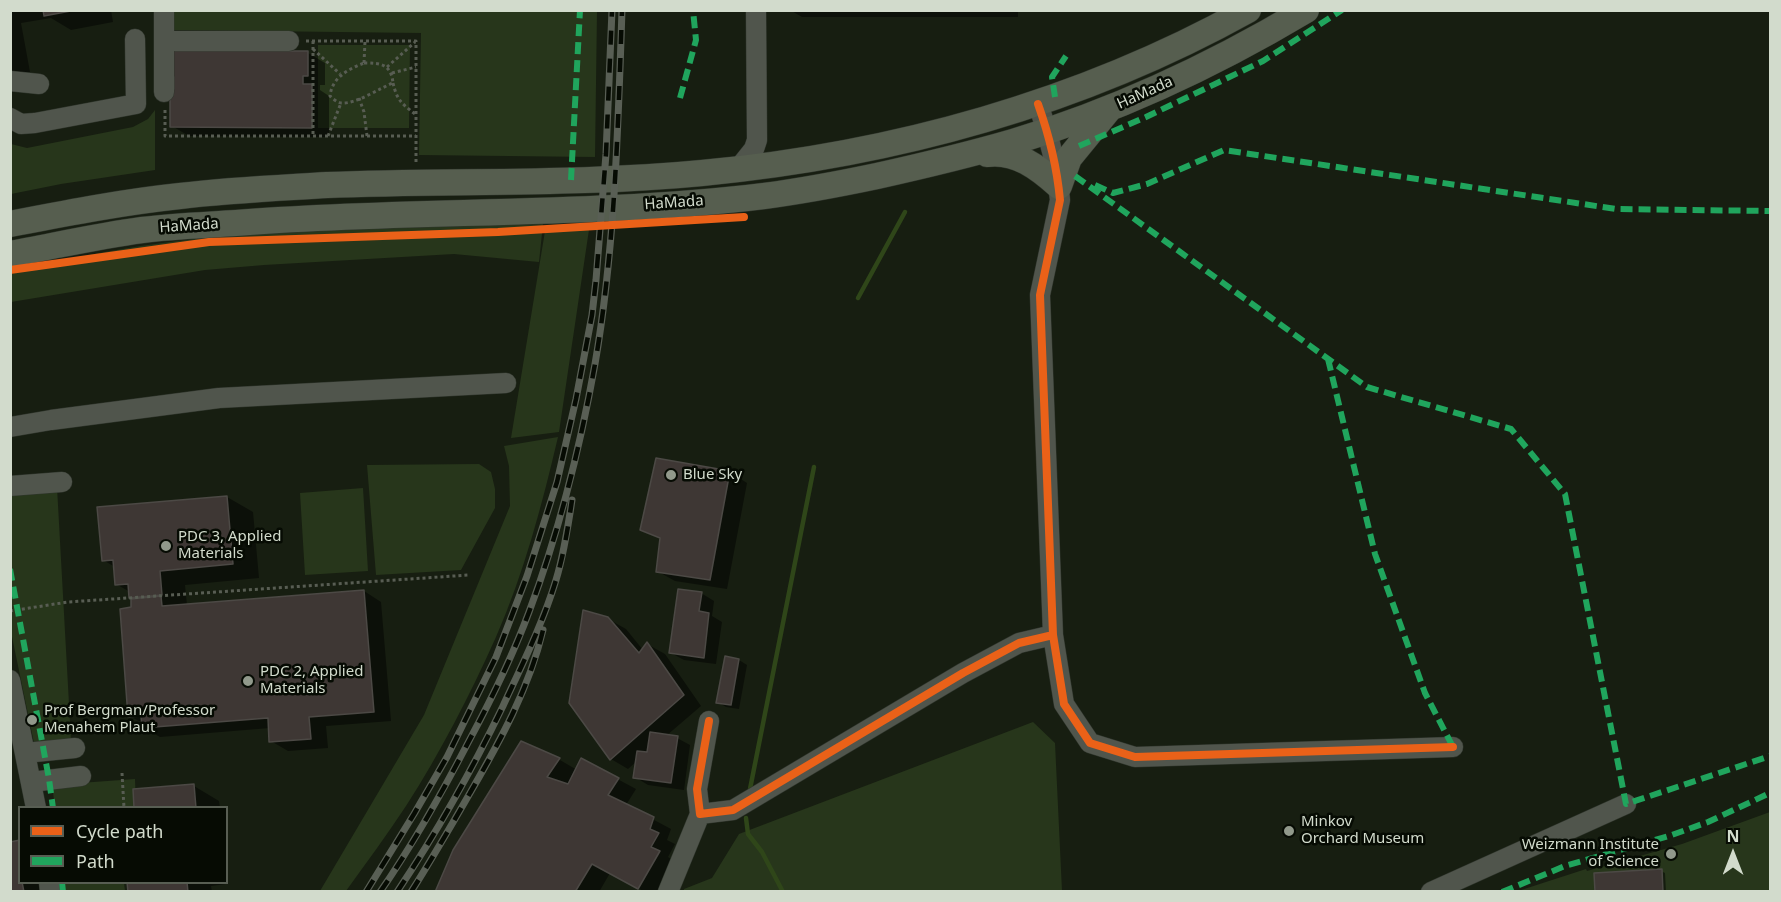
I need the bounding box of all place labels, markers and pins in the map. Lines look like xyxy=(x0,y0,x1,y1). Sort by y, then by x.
place label: Blue Sky xyxy=(683,466,742,484)
marker: Blue Sky xyxy=(664,468,678,482)
place label: PDC 3, Applied Materials xyxy=(178,528,281,563)
marker: PDC 3, Applied Materials xyxy=(159,539,173,553)
place label: PDC 2, Applied Materials xyxy=(260,663,363,698)
marker: PDC 2, Applied Materials xyxy=(241,674,255,688)
place label: Prof Bergman/Professor Menahem Plaut xyxy=(44,702,215,737)
marker: Prof Bergman/Professor Menahem Plaut xyxy=(25,713,39,727)
place label: Minkov Orchard Museum xyxy=(1301,813,1424,848)
marker: Minkov Orchard Museum xyxy=(1282,824,1296,838)
place label: Weizmann Institute of Science xyxy=(1522,836,1659,871)
marker: Weizmann Institute of Science xyxy=(1664,847,1678,861)

